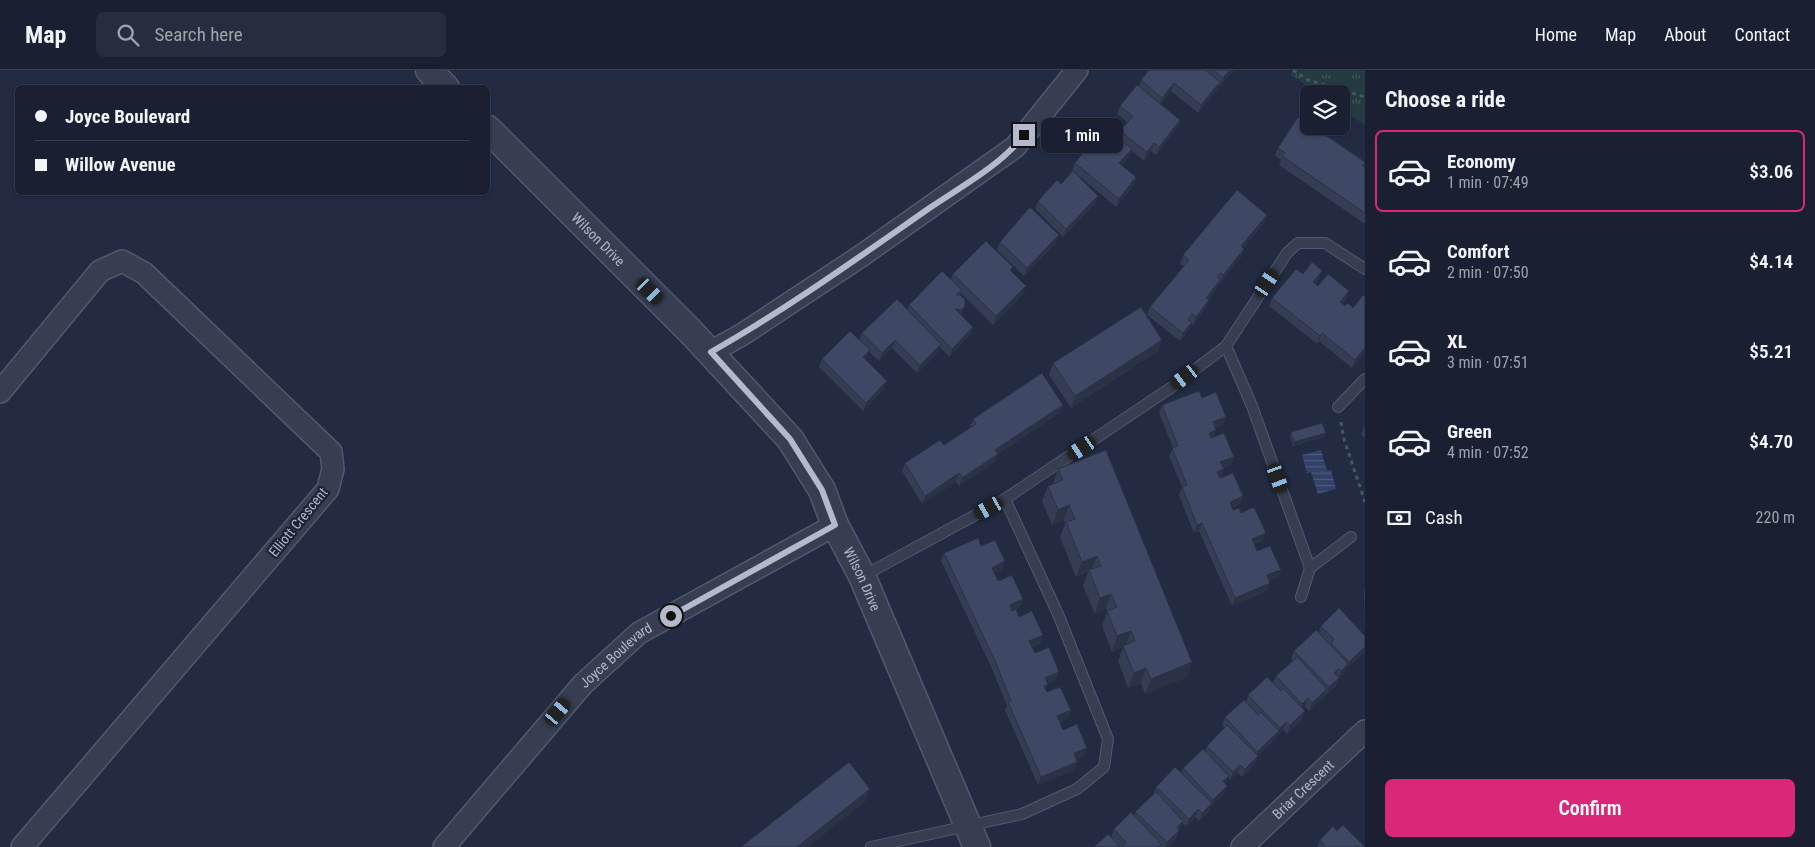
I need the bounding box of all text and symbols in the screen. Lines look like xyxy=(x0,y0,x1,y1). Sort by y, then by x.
search box xyxy=(96,12,446,57)
text: Map xyxy=(25,21,66,49)
icon: search xyxy=(114,21,142,49)
text: Search here xyxy=(154,23,243,46)
text: Home xyxy=(1535,24,1577,45)
text: Map xyxy=(1605,24,1636,45)
text: About xyxy=(1664,24,1706,45)
text: Contact xyxy=(1734,24,1790,45)
map controls xyxy=(1300,85,1350,135)
button: layers xyxy=(1300,85,1350,135)
text: Choose a ride xyxy=(1385,87,1506,112)
text: Joyce Boulevard xyxy=(65,105,190,128)
callout: 1 min xyxy=(1042,118,1124,152)
route end xyxy=(1013,124,1035,146)
text: 1 min xyxy=(1064,126,1100,145)
icon: car xyxy=(1387,149,1432,194)
text: Economy xyxy=(1447,150,1516,173)
text: Willow Avenue xyxy=(65,153,176,176)
text: $3.06 xyxy=(1749,160,1793,183)
text: 1 min · 07:49 xyxy=(1447,173,1529,192)
street label: Wilson Drive xyxy=(568,209,628,269)
icon: car xyxy=(1387,239,1432,284)
text: Comfort xyxy=(1447,240,1510,263)
text: $4.14 xyxy=(1749,250,1793,273)
text: 2 min · 07:50 xyxy=(1447,263,1529,282)
car xyxy=(1252,266,1281,300)
car xyxy=(634,275,665,307)
icon: car xyxy=(1387,329,1432,374)
text: XL xyxy=(1447,330,1467,353)
text: $5.21 xyxy=(1749,340,1793,363)
text: 3 min · 07:51 xyxy=(1447,353,1529,372)
car xyxy=(1168,362,1201,392)
icon: car xyxy=(1387,419,1432,464)
text: Green xyxy=(1447,420,1492,443)
text: $4.70 xyxy=(1749,430,1793,453)
car xyxy=(1065,433,1098,463)
text: 4 min · 07:52 xyxy=(1447,443,1529,462)
car xyxy=(1265,461,1290,495)
street label: Elliott Crescent xyxy=(265,484,331,560)
car xyxy=(972,494,1005,522)
icon: cash xyxy=(1385,504,1413,532)
text: Cash xyxy=(1425,506,1463,529)
text: 220 m xyxy=(1756,508,1795,527)
street label: Wilson Drive xyxy=(840,545,884,614)
route start xyxy=(660,605,682,627)
street label: Joyce Boulevard xyxy=(576,620,655,691)
car xyxy=(542,696,573,728)
street label: Briar Crescent xyxy=(1269,757,1337,822)
button: Confirm xyxy=(1385,779,1795,837)

